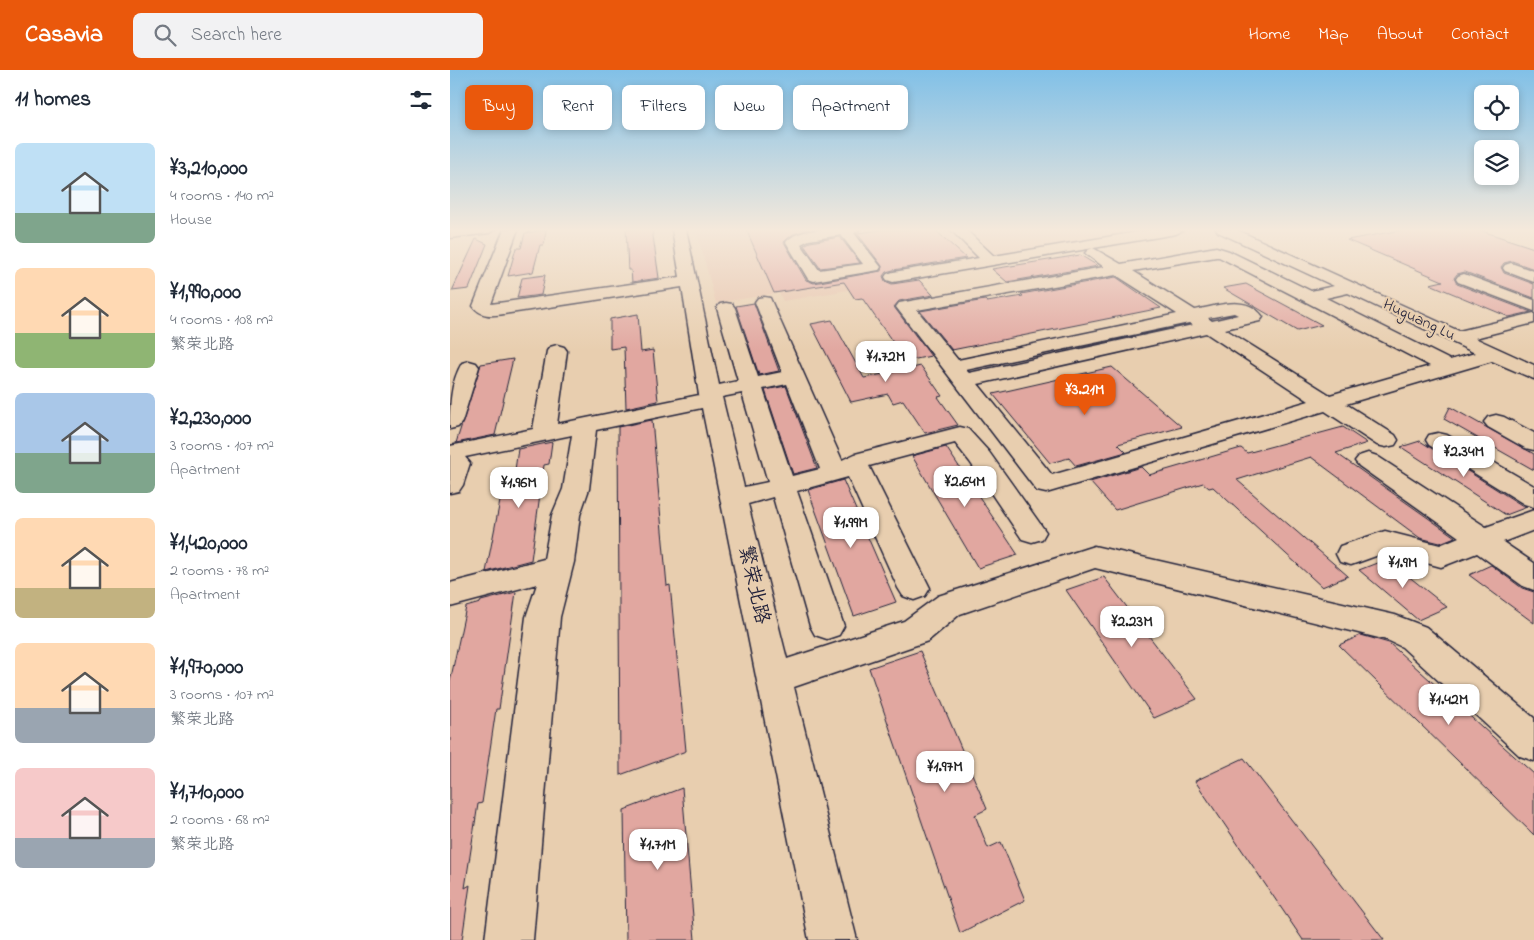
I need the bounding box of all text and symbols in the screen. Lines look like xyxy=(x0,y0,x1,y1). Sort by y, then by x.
search box xyxy=(133,13,483,58)
text: Casavia xyxy=(25,18,103,53)
icon: search xyxy=(151,21,179,49)
text: Search here xyxy=(191,22,282,49)
text: Home xyxy=(1249,22,1290,48)
text: Map xyxy=(1318,22,1349,48)
text: About xyxy=(1377,22,1423,48)
text: Contact xyxy=(1451,22,1509,48)
text: 11 homes xyxy=(15,85,91,115)
chip: Buy xyxy=(465,85,533,130)
chip: Rent xyxy=(543,85,612,130)
chip: Filters xyxy=(622,85,705,130)
chip: New xyxy=(715,85,783,130)
chip: Apartment xyxy=(793,85,908,130)
map controls xyxy=(1474,85,1519,185)
button: locate xyxy=(1474,85,1519,130)
icon: filters xyxy=(407,86,435,114)
button: layers xyxy=(1474,140,1519,185)
text: ¥3,210,000 xyxy=(170,154,248,184)
icon: home xyxy=(55,163,115,223)
text: 4 rooms · 140 m² xyxy=(170,184,274,208)
text: House xyxy=(170,208,212,232)
text: ¥1,990,000 xyxy=(170,278,241,308)
icon: home xyxy=(55,288,115,348)
street label: Huguang Lu xyxy=(1379,293,1459,347)
text: 4 rooms · 108 m² xyxy=(170,308,273,332)
text: 繁荣北路 xyxy=(170,333,234,357)
pin: ¥1.72M xyxy=(845,340,927,383)
text: ¥1.72M xyxy=(867,345,905,369)
pin: ¥3.21M xyxy=(1044,374,1126,416)
text: ¥3.21M xyxy=(1066,378,1104,402)
text: ¥2,230,000 xyxy=(170,404,251,434)
icon: home xyxy=(55,413,115,473)
text: 3 rooms · 107 m² xyxy=(170,434,274,458)
pin: ¥2.34M xyxy=(1423,436,1505,478)
text: ¥2.34M xyxy=(1444,440,1484,464)
text: Apartment xyxy=(170,458,240,482)
pin: ¥1.96M xyxy=(478,466,560,509)
pin: ¥2.64M xyxy=(924,466,1006,508)
text: ¥2.64M xyxy=(945,470,985,494)
text: ¥1.96M xyxy=(501,471,537,495)
pin: ¥1.99M xyxy=(810,506,892,549)
text: ¥1.99M xyxy=(834,511,868,535)
text: ¥1,420,000 xyxy=(170,529,247,559)
icon: home xyxy=(55,538,115,598)
street label: 繁荣北路 xyxy=(730,543,776,628)
pin: ¥1.9M xyxy=(1368,546,1438,589)
text: ¥1.9M xyxy=(1388,551,1418,575)
text: 2 rooms · 78 m² xyxy=(170,559,269,583)
text: Apartment xyxy=(170,583,240,607)
pin: ¥2.23M xyxy=(1091,606,1173,648)
text: ¥2.23M xyxy=(1111,610,1153,634)
text: ¥1,970,000 xyxy=(170,653,243,683)
icon: home xyxy=(55,663,115,723)
text: 3 rooms · 107 m² xyxy=(170,683,274,707)
pin: ¥1.42M xyxy=(1408,684,1490,726)
text: ¥1.42M xyxy=(1430,688,1468,712)
text: 繁荣北路 xyxy=(170,708,234,732)
pin: ¥1.97M xyxy=(904,750,986,793)
text: ¥1.97M xyxy=(927,755,963,779)
text: ¥1,710,000 xyxy=(170,778,244,808)
icon: home xyxy=(55,788,115,848)
text: 2 rooms · 68 m² xyxy=(170,808,270,832)
pin: ¥1.71M xyxy=(617,828,699,871)
text: 繁荣北路 xyxy=(170,833,234,857)
text: ¥1.71M xyxy=(640,833,676,857)

